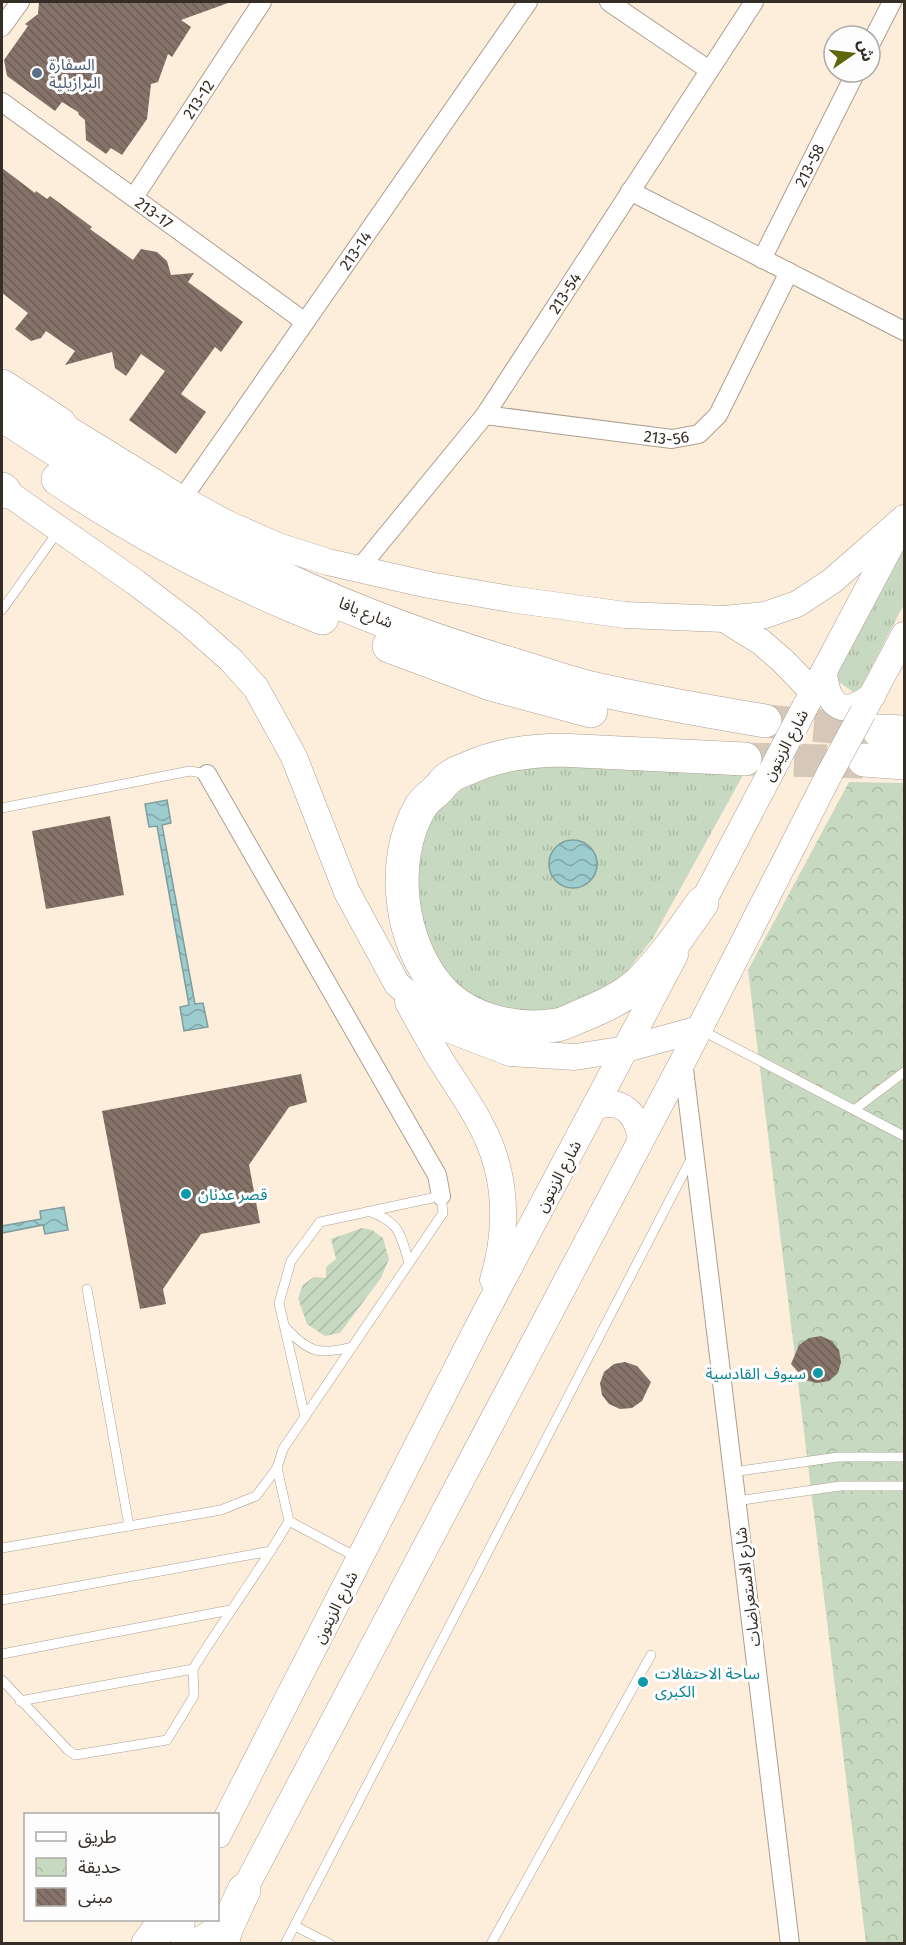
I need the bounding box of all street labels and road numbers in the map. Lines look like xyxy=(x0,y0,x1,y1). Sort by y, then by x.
street label: 213-12 xyxy=(179,76,218,123)
street label: 213-58 xyxy=(791,141,828,190)
street label: 213-17 xyxy=(131,193,176,233)
street label: 213-14 xyxy=(335,227,376,274)
street label: 213-54 xyxy=(545,269,585,317)
street label: 213-56 xyxy=(643,426,691,449)
street label: شارع يافا xyxy=(335,593,396,635)
street label: شارع الزيتون xyxy=(759,706,815,786)
street label: شارع الزيتون xyxy=(532,1137,588,1217)
street label: شارع الاستعراضات xyxy=(731,1526,767,1648)
street label: شارع الزيتون xyxy=(309,1568,364,1648)

